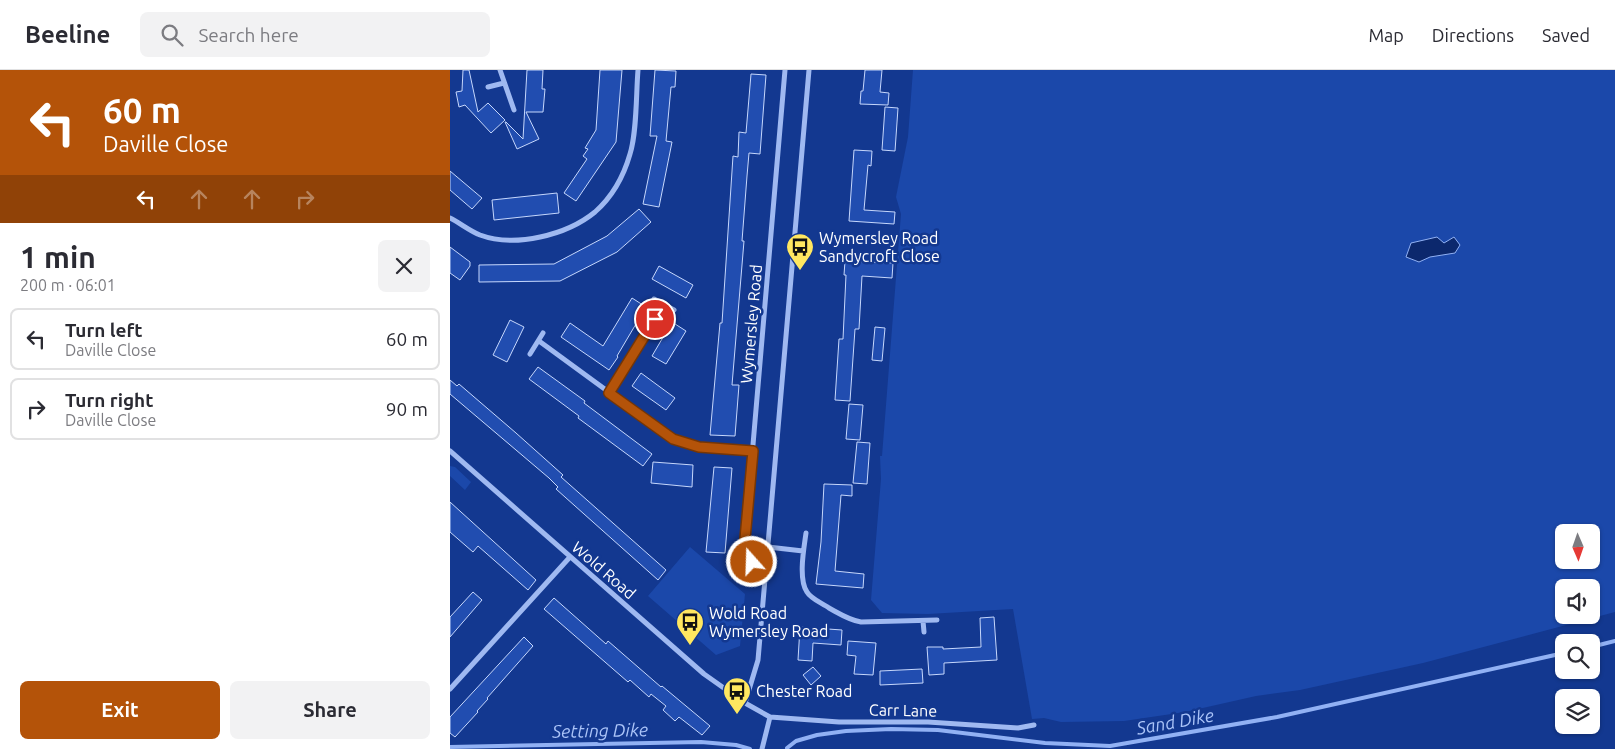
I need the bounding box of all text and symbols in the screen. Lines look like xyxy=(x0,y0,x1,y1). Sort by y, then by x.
search box xyxy=(140,12,490,57)
text: Beeline xyxy=(25,21,110,48)
icon: search xyxy=(158,21,186,49)
text: Search here xyxy=(198,24,299,46)
text: Map xyxy=(1368,25,1404,45)
text: Directions xyxy=(1432,25,1514,45)
text: Saved xyxy=(1542,25,1590,45)
icon: left xyxy=(20,90,85,155)
text: 60 m xyxy=(103,90,181,130)
text: Daville Close xyxy=(103,131,228,156)
icon: left xyxy=(132,185,160,213)
icon: ahead xyxy=(185,185,213,213)
icon: ahead xyxy=(238,185,266,213)
icon: right xyxy=(291,185,319,213)
place label: Wymersley Road Sandycroft Close xyxy=(819,229,940,265)
bus stop icon: Wymersley Road Sandycroft Close xyxy=(785,232,815,271)
text: 1 min xyxy=(20,240,96,274)
button: close xyxy=(378,240,430,292)
street label: Wymersley Road xyxy=(737,264,765,384)
text: 200 m · 06:01 xyxy=(20,276,116,294)
pin xyxy=(634,298,676,340)
icon: arrive xyxy=(641,305,669,333)
text: Turn left xyxy=(65,319,143,341)
icon: left xyxy=(22,325,50,353)
text: 60 m xyxy=(386,328,428,350)
text: Daville Close xyxy=(65,341,156,359)
text: Turn right xyxy=(65,389,153,411)
icon: right xyxy=(22,395,50,423)
text: 90 m xyxy=(386,398,428,420)
text: Daville Close xyxy=(65,411,156,429)
north arrow xyxy=(1555,524,1600,569)
map controls xyxy=(1555,524,1600,734)
position arrow xyxy=(725,535,777,587)
street label: Wold Road xyxy=(569,538,639,602)
button: sound xyxy=(1555,579,1600,624)
place label: Wold Road Wymersley Road xyxy=(709,604,828,640)
bus stop icon: Wold Road Wymersley Road xyxy=(675,607,705,646)
button: search xyxy=(1555,634,1600,679)
bus stop icon: Chester Road xyxy=(722,676,752,715)
button: Exit xyxy=(20,681,220,739)
button: Share xyxy=(230,681,430,739)
place label: Chester Road xyxy=(756,682,852,700)
button: layers xyxy=(1555,689,1600,734)
street label: Carr Lane xyxy=(869,700,937,720)
water label: Sand Dike xyxy=(1134,704,1215,738)
water label: Setting Dike xyxy=(551,719,648,741)

